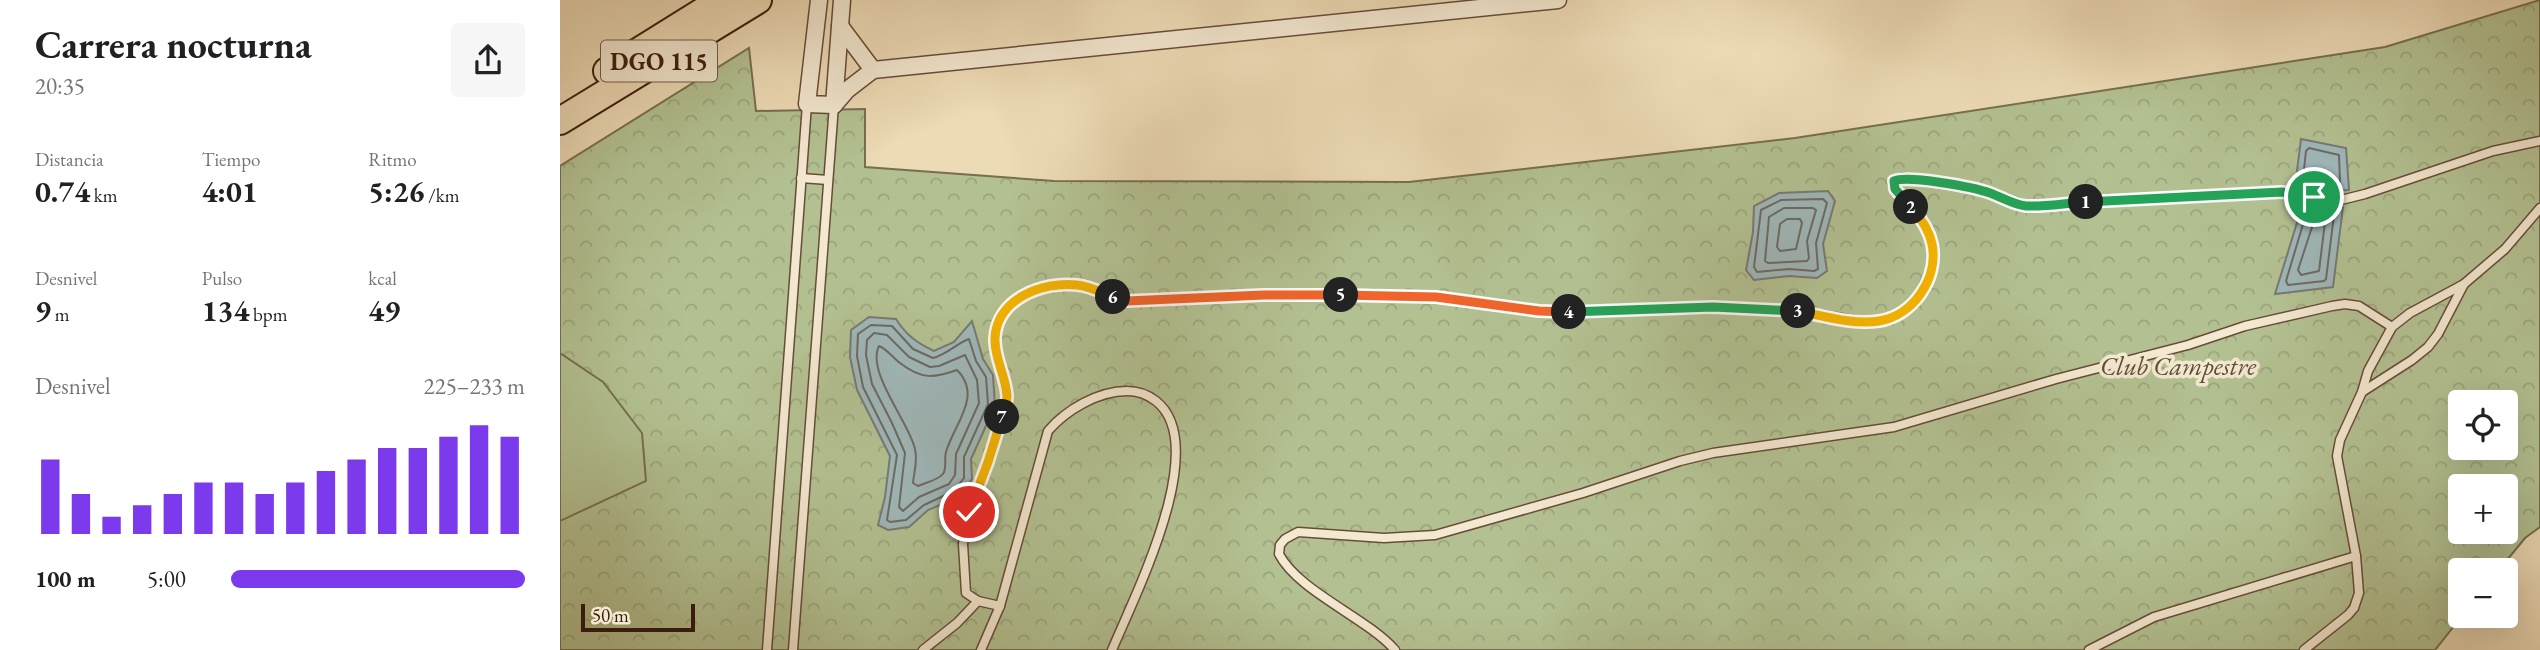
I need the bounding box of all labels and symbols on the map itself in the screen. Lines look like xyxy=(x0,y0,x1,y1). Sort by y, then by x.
road number: DGO 115 xyxy=(601,40,717,82)
pin xyxy=(2284,167,2344,227)
pin: 1 xyxy=(2068,184,2104,220)
pin: 2 xyxy=(1894,190,1928,224)
pin: 5 xyxy=(1324,278,1358,312)
pin: 6 xyxy=(1096,280,1130,314)
pin: 4 xyxy=(1552,294,1586,330)
pin: 3 xyxy=(1780,294,1816,328)
park label: Club Campestre xyxy=(2100,349,2257,383)
pin: 7 xyxy=(984,400,1020,434)
pin xyxy=(939,482,999,542)
scale bar xyxy=(581,601,695,633)

